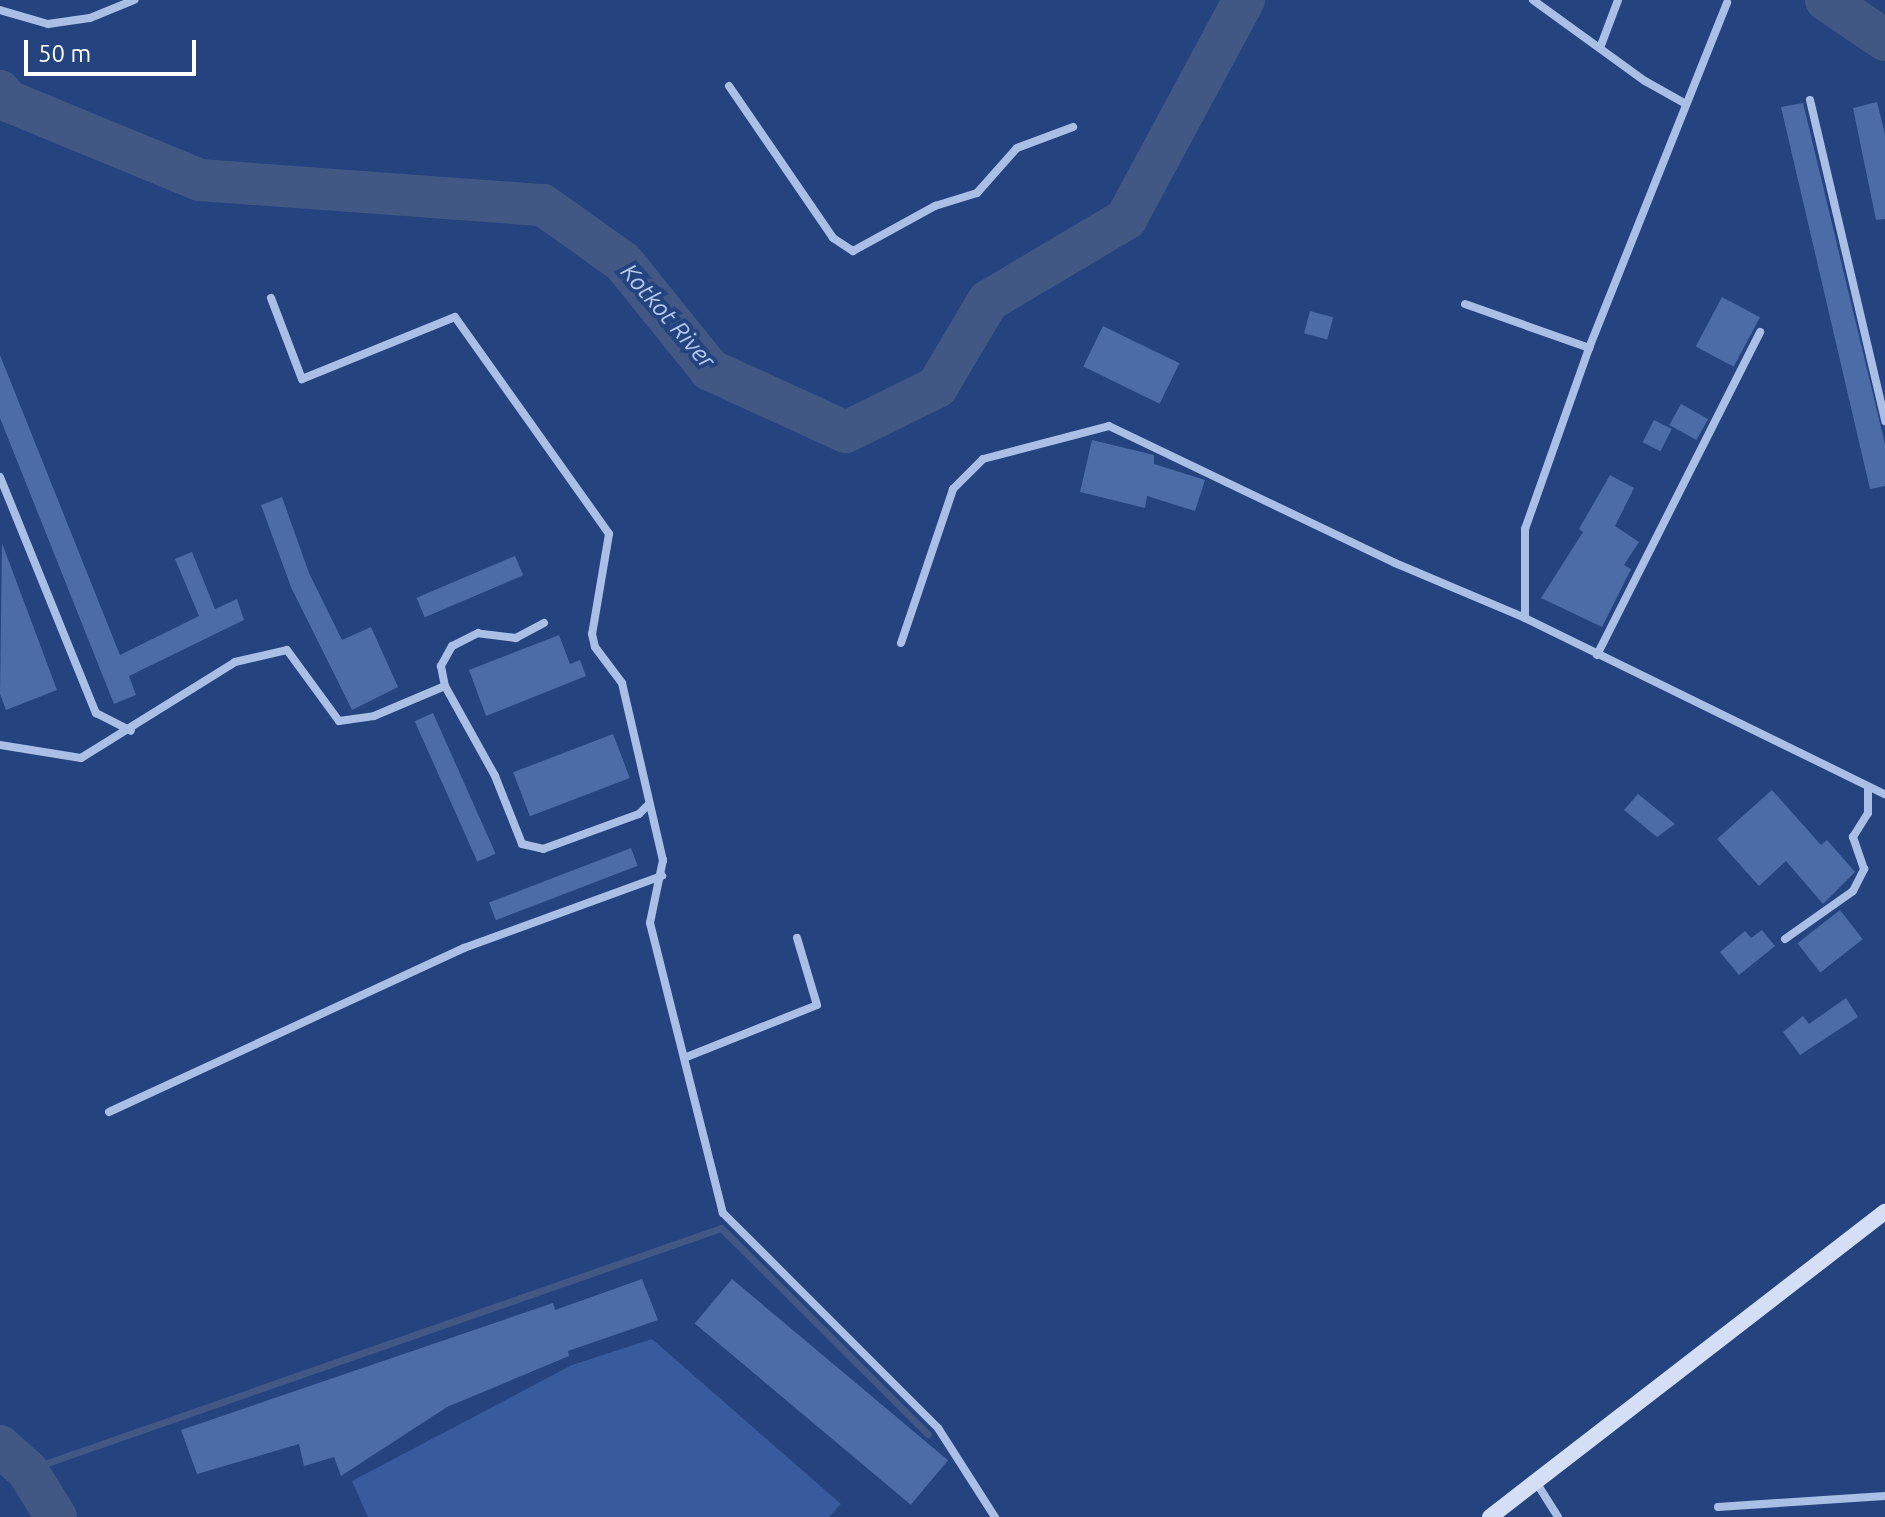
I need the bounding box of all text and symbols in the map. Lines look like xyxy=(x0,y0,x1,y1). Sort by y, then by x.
scale bar xyxy=(28,24,200,74)
text: 50 m xyxy=(38,40,91,67)
water label: Kotkot River xyxy=(615,258,721,374)

